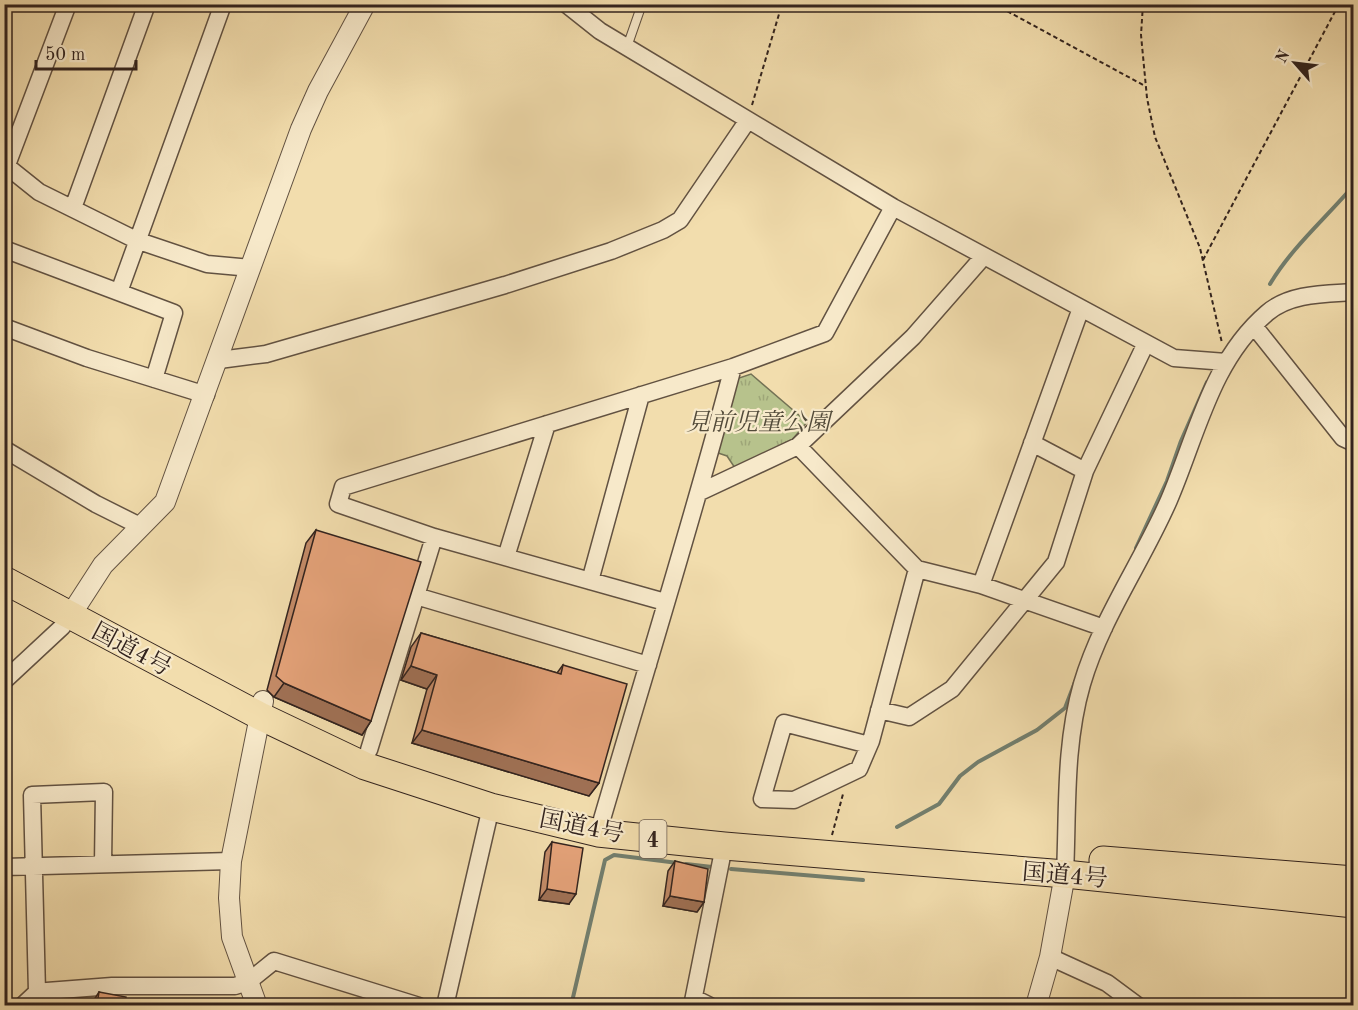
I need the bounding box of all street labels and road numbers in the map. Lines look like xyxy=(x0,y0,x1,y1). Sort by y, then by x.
street label: 国道4号 xyxy=(87,617,176,682)
street label: 国道4号 xyxy=(537,805,627,848)
road number: 4 xyxy=(640,820,666,858)
street label: 国道4号 xyxy=(1021,858,1109,893)

